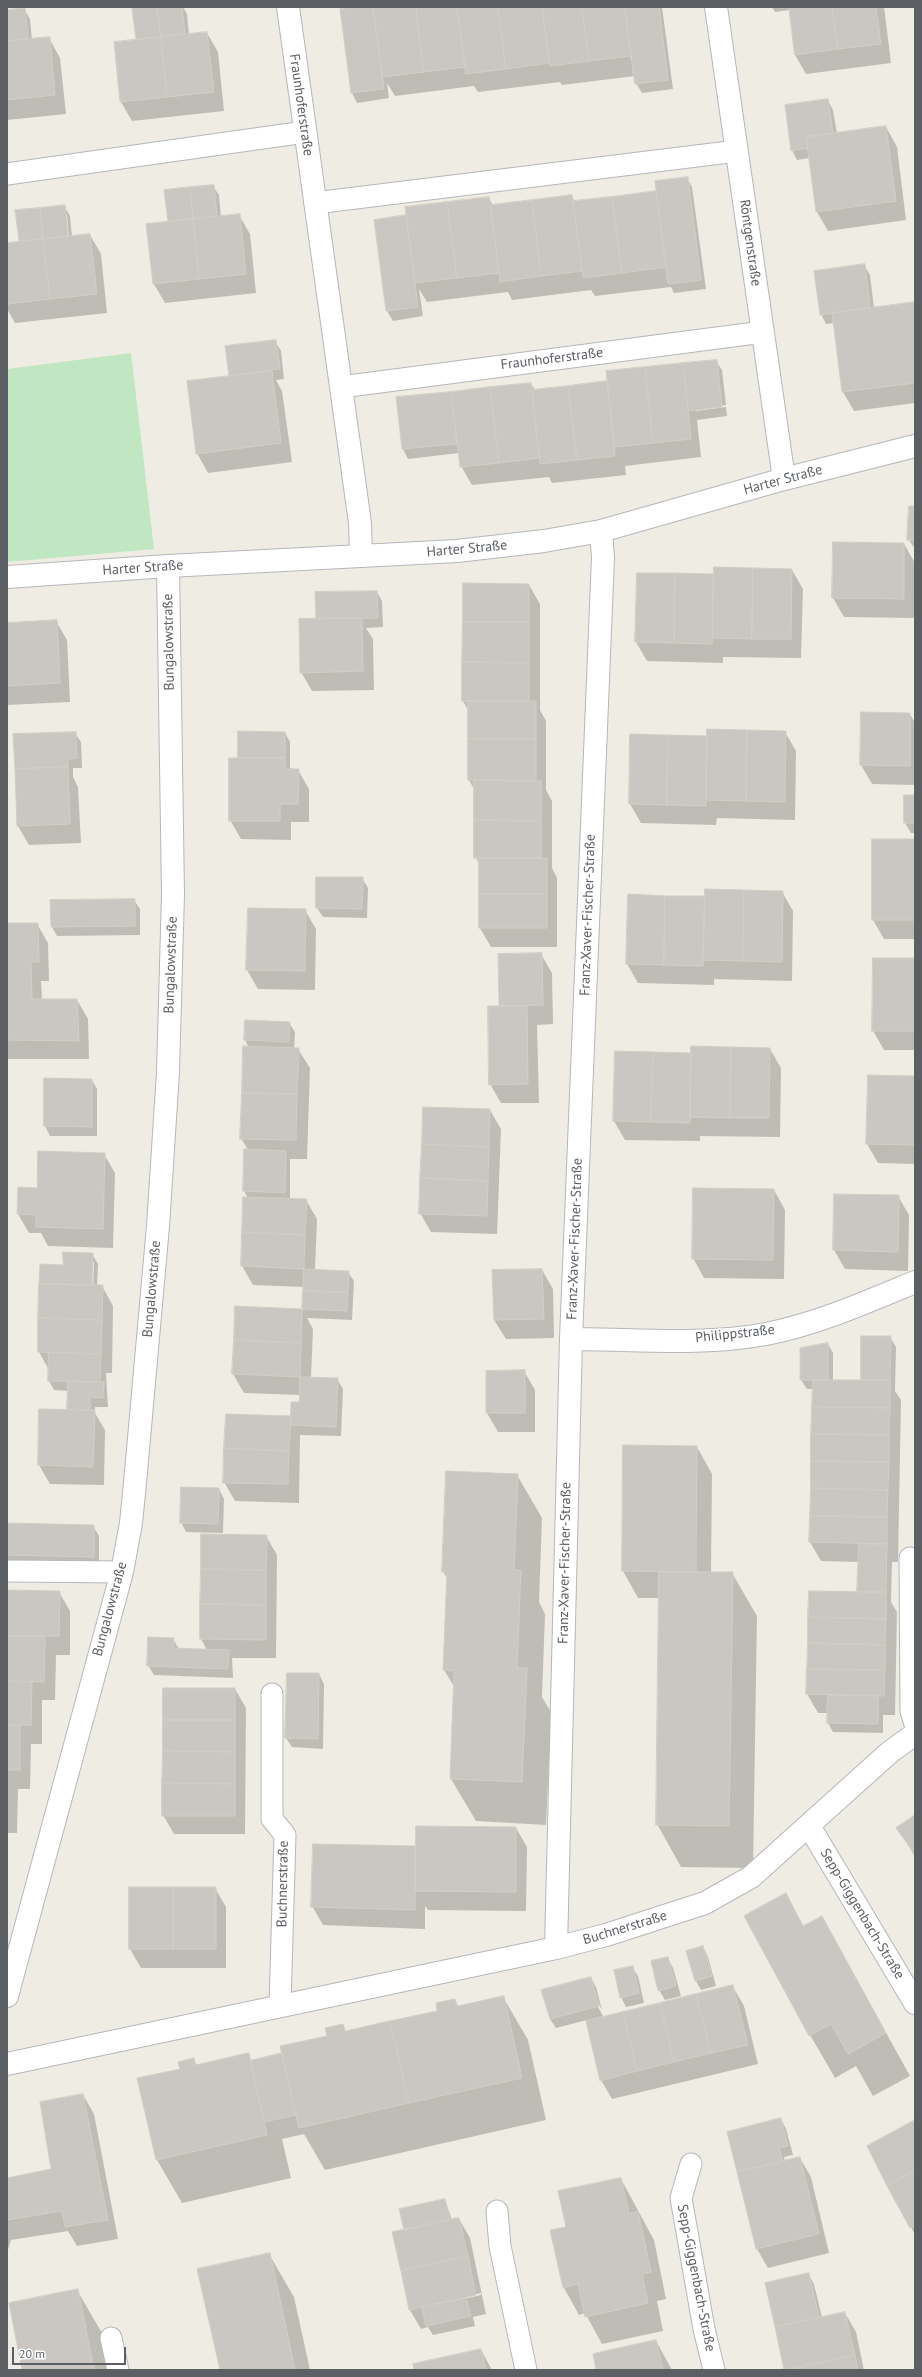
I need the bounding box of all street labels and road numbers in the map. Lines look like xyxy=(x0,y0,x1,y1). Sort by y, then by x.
street label: Fraunhoferstraße xyxy=(286,53,316,157)
street label: Röntgenstraße xyxy=(736,199,764,287)
street label: Fraunhoferstraße xyxy=(500,344,604,374)
street label: Harter Straße xyxy=(742,461,824,499)
street label: Harter Straße xyxy=(426,537,508,561)
street label: Harter Straße xyxy=(102,557,184,579)
street label: Bungalowstraße xyxy=(160,593,178,691)
street label: Franz-Xaver-Fischer-Straße xyxy=(577,834,599,996)
street label: Bungalowstraße xyxy=(161,916,181,1014)
street label: Franz-Xaver-Fischer-Straße xyxy=(564,1158,586,1320)
street label: Bungalowstraße xyxy=(139,1240,165,1338)
street label: Philippstraße xyxy=(694,1321,776,1347)
street label: Franz-Xaver-Fischer-Straße xyxy=(555,1482,575,1644)
street label: Bungalowstraße xyxy=(89,1560,131,1658)
street label: Buchnerstraße xyxy=(274,1840,292,1928)
street label: Sepp-Giggenbach-Straße xyxy=(816,1846,908,1982)
street label: Buchnerstraße xyxy=(581,1907,669,1949)
street label: Sepp-Giggenbach-Straße xyxy=(673,2203,719,2353)

